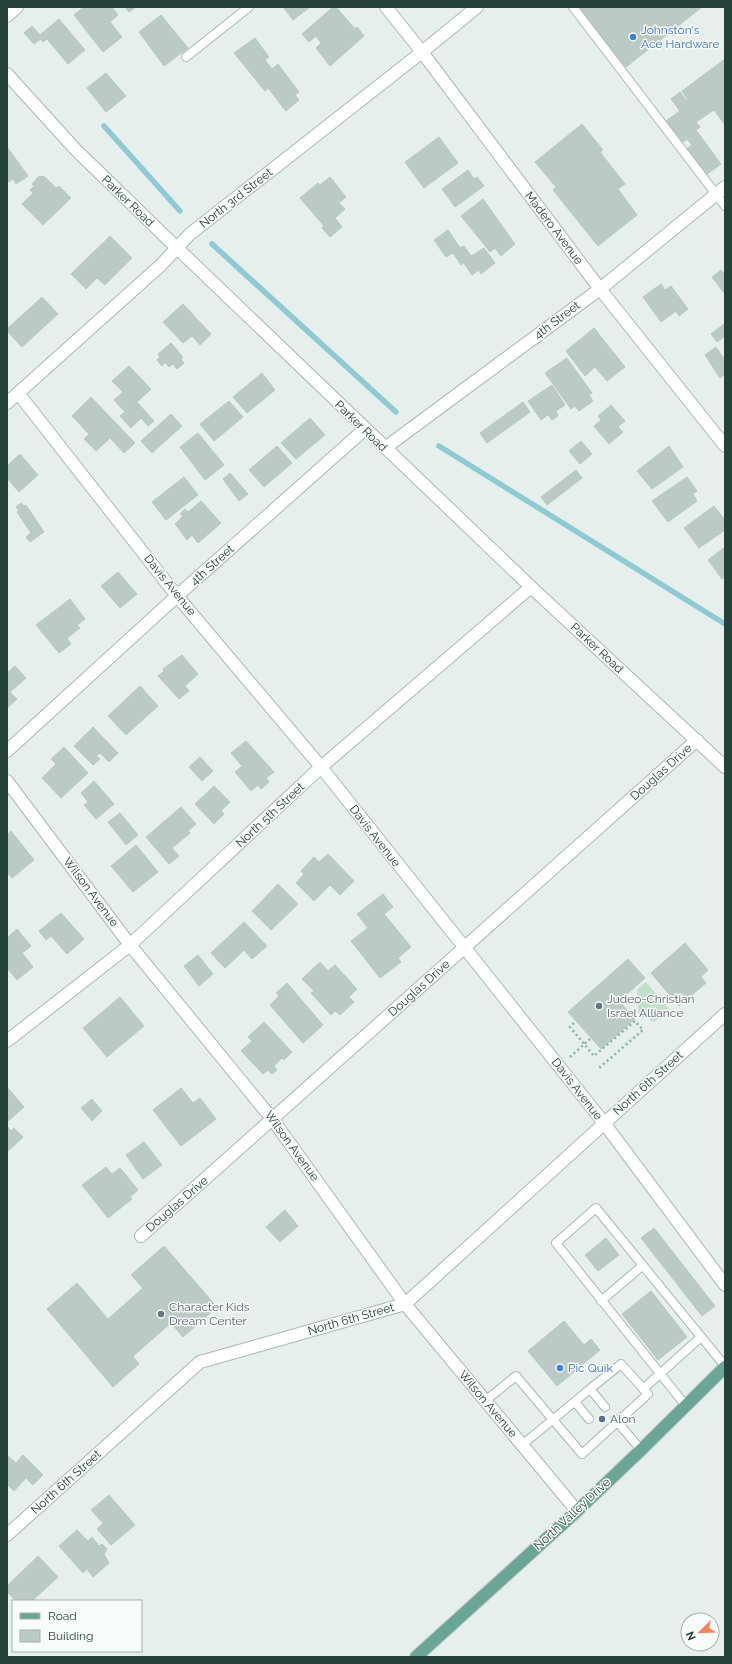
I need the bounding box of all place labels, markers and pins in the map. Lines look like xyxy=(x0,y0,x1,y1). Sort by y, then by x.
place label: Johnston's Ace Hardware xyxy=(641,23,720,51)
marker: Johnston's Ace Hardware xyxy=(628,32,638,42)
place label: Judeo-Christian Israel Alliance xyxy=(607,992,695,1020)
marker: Judeo-Christian Israel Alliance xyxy=(594,1001,604,1011)
place label: Character Kids Dream Center xyxy=(169,1300,250,1328)
marker: Character Kids Dream Center xyxy=(156,1309,166,1319)
place label: Pic Quik xyxy=(568,1361,613,1375)
marker: Pic Quik xyxy=(555,1363,565,1373)
place label: Alon xyxy=(610,1412,636,1426)
marker: Alon xyxy=(597,1414,607,1424)

